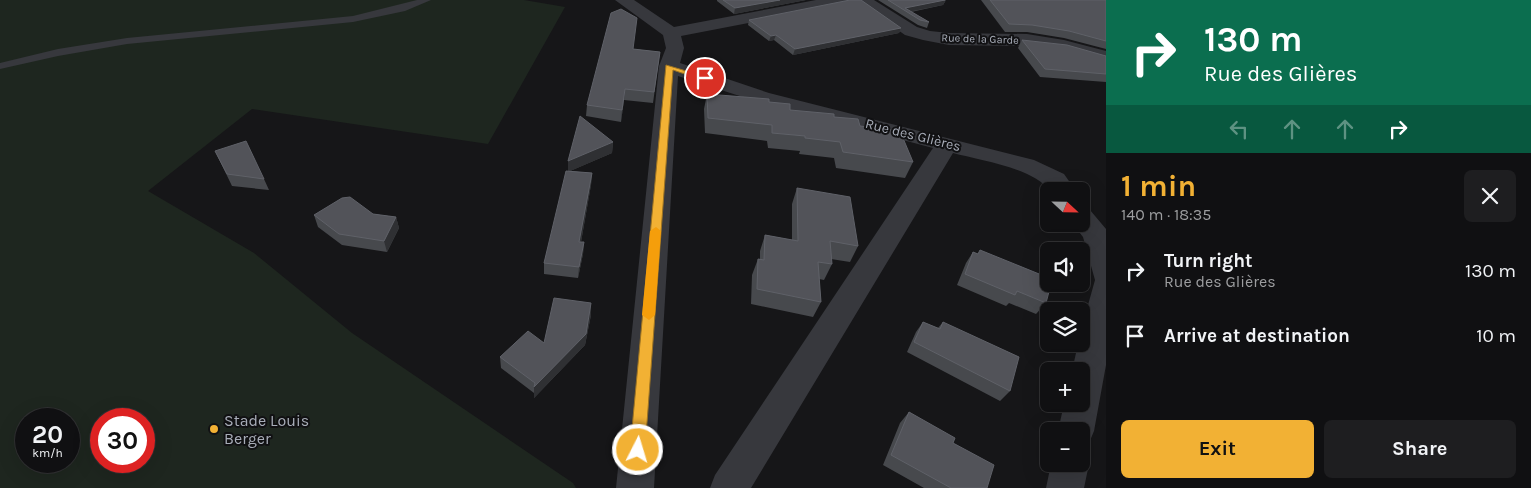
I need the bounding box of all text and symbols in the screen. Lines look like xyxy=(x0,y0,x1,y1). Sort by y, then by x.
text: 130 m xyxy=(1204,19,1302,60)
icon: right xyxy=(1121,20,1186,85)
street label: Rue de la Garde xyxy=(941,31,1019,47)
pin xyxy=(684,57,726,99)
text: Rue des Glières xyxy=(1204,61,1357,87)
icon: arrive xyxy=(691,64,719,92)
street label: Rue des Glières xyxy=(864,115,962,155)
icon: left xyxy=(1225,115,1253,143)
icon: ahead xyxy=(1278,115,1306,143)
icon: ahead xyxy=(1331,115,1359,143)
icon: right xyxy=(1384,115,1412,143)
text: 1 min xyxy=(1121,168,1196,204)
button: close xyxy=(1464,170,1516,222)
north arrow xyxy=(1040,182,1090,232)
map controls xyxy=(1040,182,1090,472)
text: 140 m · 18:35 xyxy=(1121,205,1211,224)
button: sound xyxy=(1040,242,1090,292)
text: Turn right xyxy=(1164,250,1253,272)
icon: right xyxy=(1121,257,1149,285)
text: 130 m xyxy=(1465,260,1516,282)
text: Rue des Glières xyxy=(1164,272,1276,291)
button: layers xyxy=(1040,302,1090,352)
icon: arrive xyxy=(1121,322,1149,350)
text: Arrive at destination xyxy=(1164,325,1350,347)
text: 10 m xyxy=(1476,325,1516,347)
button: + xyxy=(1040,362,1090,412)
speed limit sign: 30 xyxy=(90,408,155,473)
place label: Stade Louis Berger xyxy=(224,411,309,448)
text: 20 xyxy=(32,420,63,449)
button: Exit xyxy=(1121,420,1314,478)
button: Share xyxy=(1324,420,1516,478)
button: − xyxy=(1040,422,1090,472)
marker: Stade Louis Berger xyxy=(208,423,220,435)
position arrow xyxy=(611,423,663,475)
text: km/h xyxy=(32,446,63,460)

